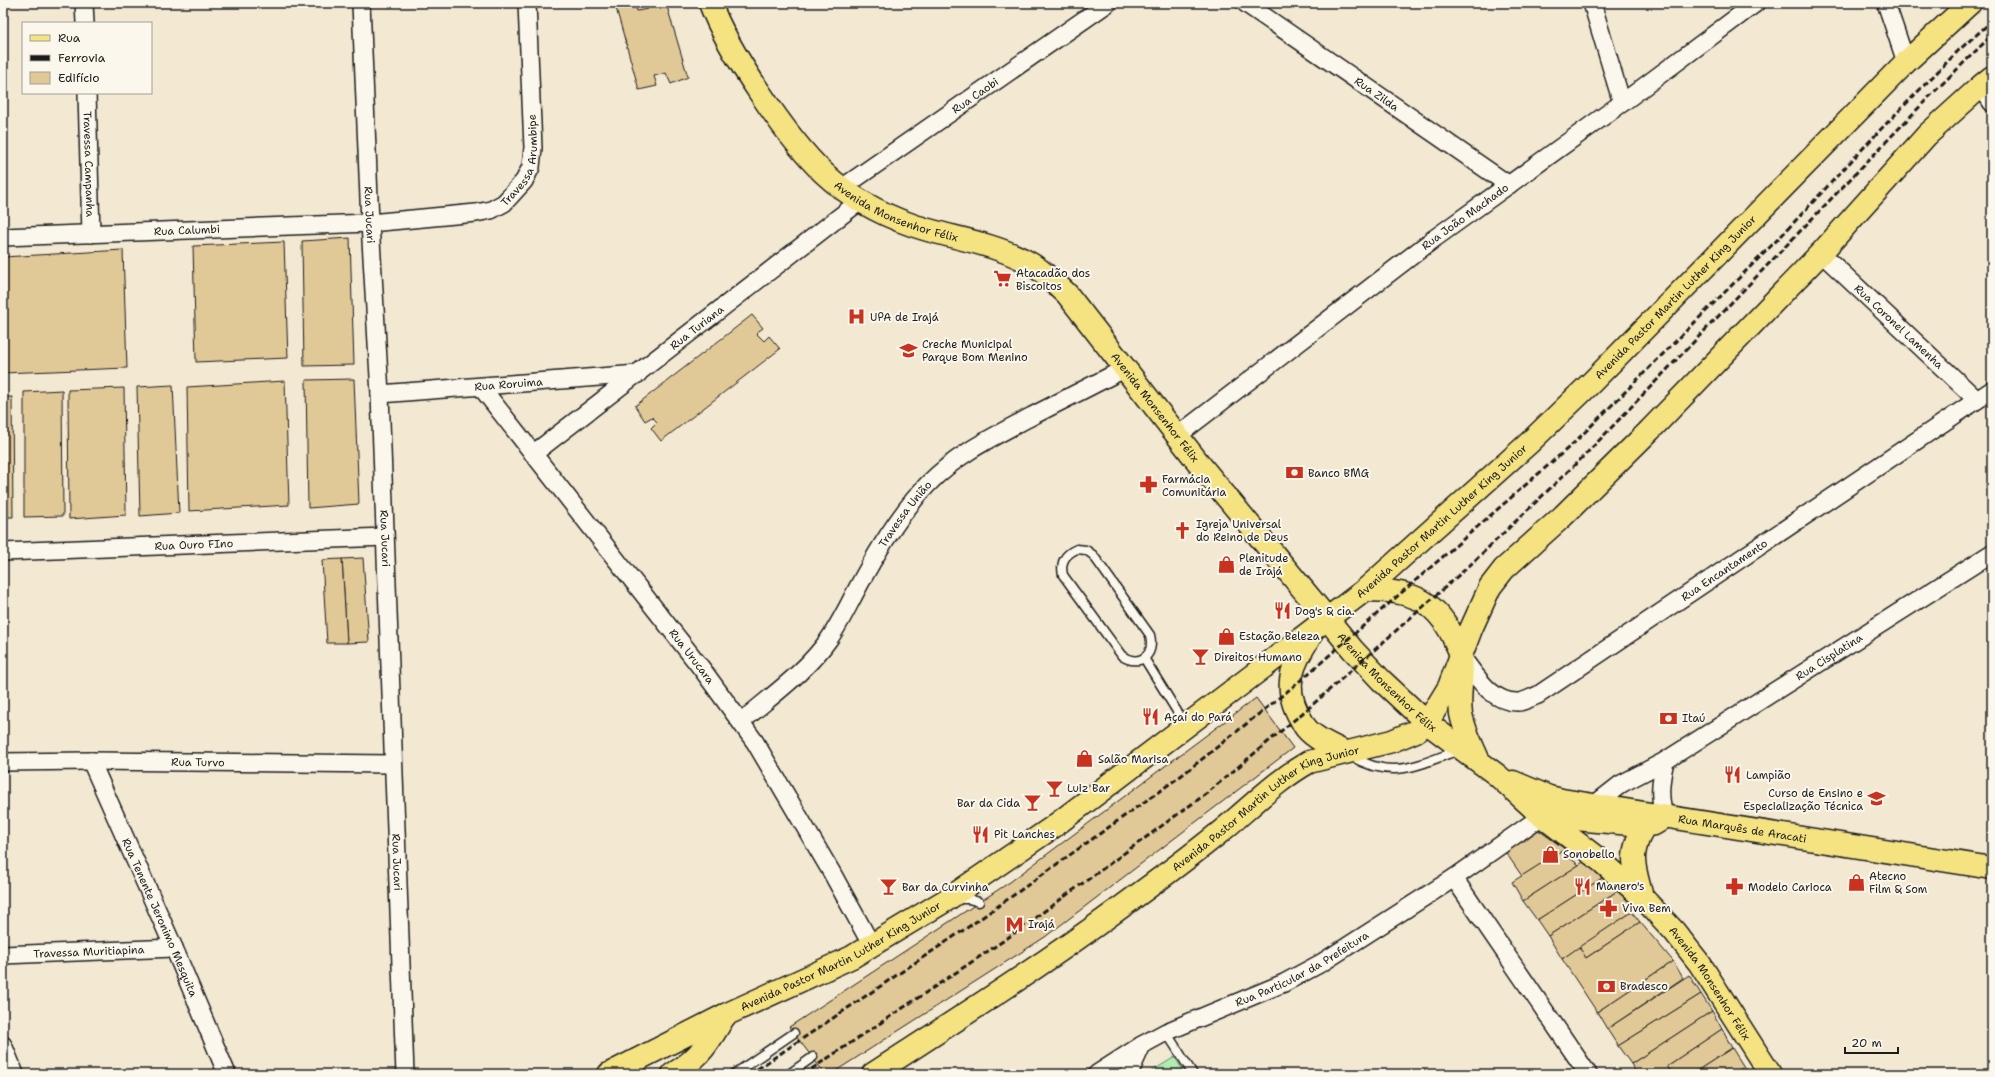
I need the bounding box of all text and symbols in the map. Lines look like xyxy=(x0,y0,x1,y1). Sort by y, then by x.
legend xyxy=(22,22,152,94)
text: Rua xyxy=(58,30,81,46)
text: Ferrovia xyxy=(58,50,106,66)
text: Edifício xyxy=(58,70,99,86)
street label: Rua Zilda xyxy=(1352,73,1402,115)
street label: Rua Caobi xyxy=(949,74,1001,117)
street label: Travessa Campanha xyxy=(80,111,98,217)
street label: Travessa Arumbipe xyxy=(497,114,541,209)
street label: Avenida Monsenhor Félix xyxy=(831,178,960,245)
street label: Rua João Machado xyxy=(1418,180,1512,253)
street label: Rua Jucari xyxy=(361,186,379,244)
street label: Avenida Pastor Martin Luther King Junior xyxy=(1591,212,1759,382)
street label: Rua Calumbi xyxy=(154,221,220,239)
place label: Atacadão dos Biscoitos xyxy=(1016,266,1090,294)
supermarket icon: Atacadão dos Biscoitos xyxy=(993,269,1013,289)
street label: Rua Coronel Lamenha xyxy=(1851,281,1947,372)
street label: Rua Turiana xyxy=(667,302,727,353)
hospital icon: UPA de Irajá xyxy=(847,307,867,327)
place label: UPA de Irajá xyxy=(870,310,939,325)
place label: Creche Municipal Parque Bom Menino xyxy=(922,337,1028,365)
school or university icon: Creche Municipal Parque Bom Menino xyxy=(899,340,919,360)
street label: Avenida Monsenhor Félix xyxy=(1108,349,1203,465)
street label: Rua Roruima xyxy=(474,374,543,394)
street label: Avenida Pastor Martin Luther King Junior xyxy=(1353,441,1530,602)
bank icon: Banco BMG xyxy=(1285,463,1305,483)
place label: Banco BMG xyxy=(1308,466,1370,481)
place label: Farmácia Comunitária xyxy=(1162,472,1226,500)
pharmacy icon: Farmácia Comunitária xyxy=(1139,475,1159,495)
street label: Travessa União xyxy=(875,477,935,550)
street label: Rua Jucari xyxy=(377,510,394,567)
place label: Igreja Universal do Reino de Deus xyxy=(1196,517,1288,545)
church icon: Igreja Universal do Reino de Deus xyxy=(1173,520,1193,540)
street label: Rua Ouro FIno xyxy=(154,535,234,554)
street label: Rua Encantamento xyxy=(1678,535,1771,604)
place label: Plenitude de Irajá xyxy=(1239,551,1288,579)
shop icon: Plenitude de Irajá xyxy=(1216,554,1236,574)
restaurant icon: Dog's & cia. xyxy=(1272,601,1292,621)
place label: Dog's & cia. xyxy=(1295,604,1355,619)
street label: Rua Urucara xyxy=(666,626,718,687)
shop icon: Estação Beleza xyxy=(1216,626,1236,646)
place label: Estação Beleza xyxy=(1239,629,1320,644)
street label: Avenida Monsenhor Félix xyxy=(1334,629,1440,735)
street label: Rua Cisplatina xyxy=(1793,630,1865,684)
bar icon: Direitos Humano xyxy=(1191,647,1211,667)
place label: Direitos Humano xyxy=(1214,650,1302,665)
restaurant icon: Açaí do Pará xyxy=(1141,707,1161,727)
bank icon: Itaú xyxy=(1659,708,1679,728)
place label: Açaí do Pará xyxy=(1164,710,1232,725)
place label: Itaú xyxy=(1682,711,1705,726)
street label: Avenida Pastor Martin Luther King Junior xyxy=(1169,742,1361,875)
shop icon: Salão Marisa xyxy=(1075,749,1095,769)
place label: Salão Marisa xyxy=(1098,752,1168,767)
street label: Rua Turvo xyxy=(171,754,225,770)
restaurant icon: Lampião xyxy=(1723,765,1743,785)
place label: Lampião xyxy=(1746,768,1791,783)
bar icon: Luiz Bar xyxy=(1044,778,1064,798)
place label: Luiz Bar xyxy=(1067,781,1110,796)
place label: Curso de Ensino e Especialização Técnica xyxy=(1743,786,1863,814)
school or university icon: Curso de Ensino e Especialização Técnica xyxy=(1866,789,1886,809)
bar icon: Bar da Cida xyxy=(1023,793,1043,813)
place label: Bar da Cida xyxy=(957,796,1020,811)
street label: Rua Marquês de Aracati xyxy=(1677,811,1808,846)
restaurant icon: Pit Lanches xyxy=(971,824,991,844)
place label: Pit Lanches xyxy=(994,827,1055,842)
street label: Rua Jucari xyxy=(389,833,406,891)
street label: Rua Tenente Jeronimo Mesquita xyxy=(119,836,201,999)
shop icon: Sonobello xyxy=(1540,844,1560,864)
place label: Sonobello xyxy=(1563,847,1615,862)
place label: Atecno Film & Som xyxy=(1869,869,1928,897)
shop icon: Atecno Film & Som xyxy=(1846,872,1866,892)
restaurant icon: Manero's xyxy=(1573,876,1593,896)
bar icon: Bar da Curvinha xyxy=(879,877,899,897)
pharmacy icon: Modelo Carioca xyxy=(1725,877,1745,897)
place label: Manero's xyxy=(1596,879,1644,894)
place label: Bar da Curvinha xyxy=(902,880,989,895)
place label: Modelo Carioca xyxy=(1748,880,1832,895)
street label: Avenida Pastor Martin Luther King Junior xyxy=(738,898,944,1015)
pharmacy icon: Viva Bem xyxy=(1599,898,1619,918)
place label: Viva Bem xyxy=(1622,901,1671,916)
metro station icon: Irajá xyxy=(1005,914,1025,934)
place label: Irajá xyxy=(1028,917,1055,932)
street label: Avenida Monsenhor Félix xyxy=(1666,923,1754,1043)
street label: Rua Particular da Prefeitura xyxy=(1233,927,1372,1010)
street label: Travessa Muritiapina xyxy=(33,942,145,961)
bank icon: Bradesco xyxy=(1597,976,1617,996)
place label: Bradesco xyxy=(1620,979,1668,994)
scale bar xyxy=(1845,1029,1898,1055)
text: 20 m xyxy=(1851,1035,1882,1051)

